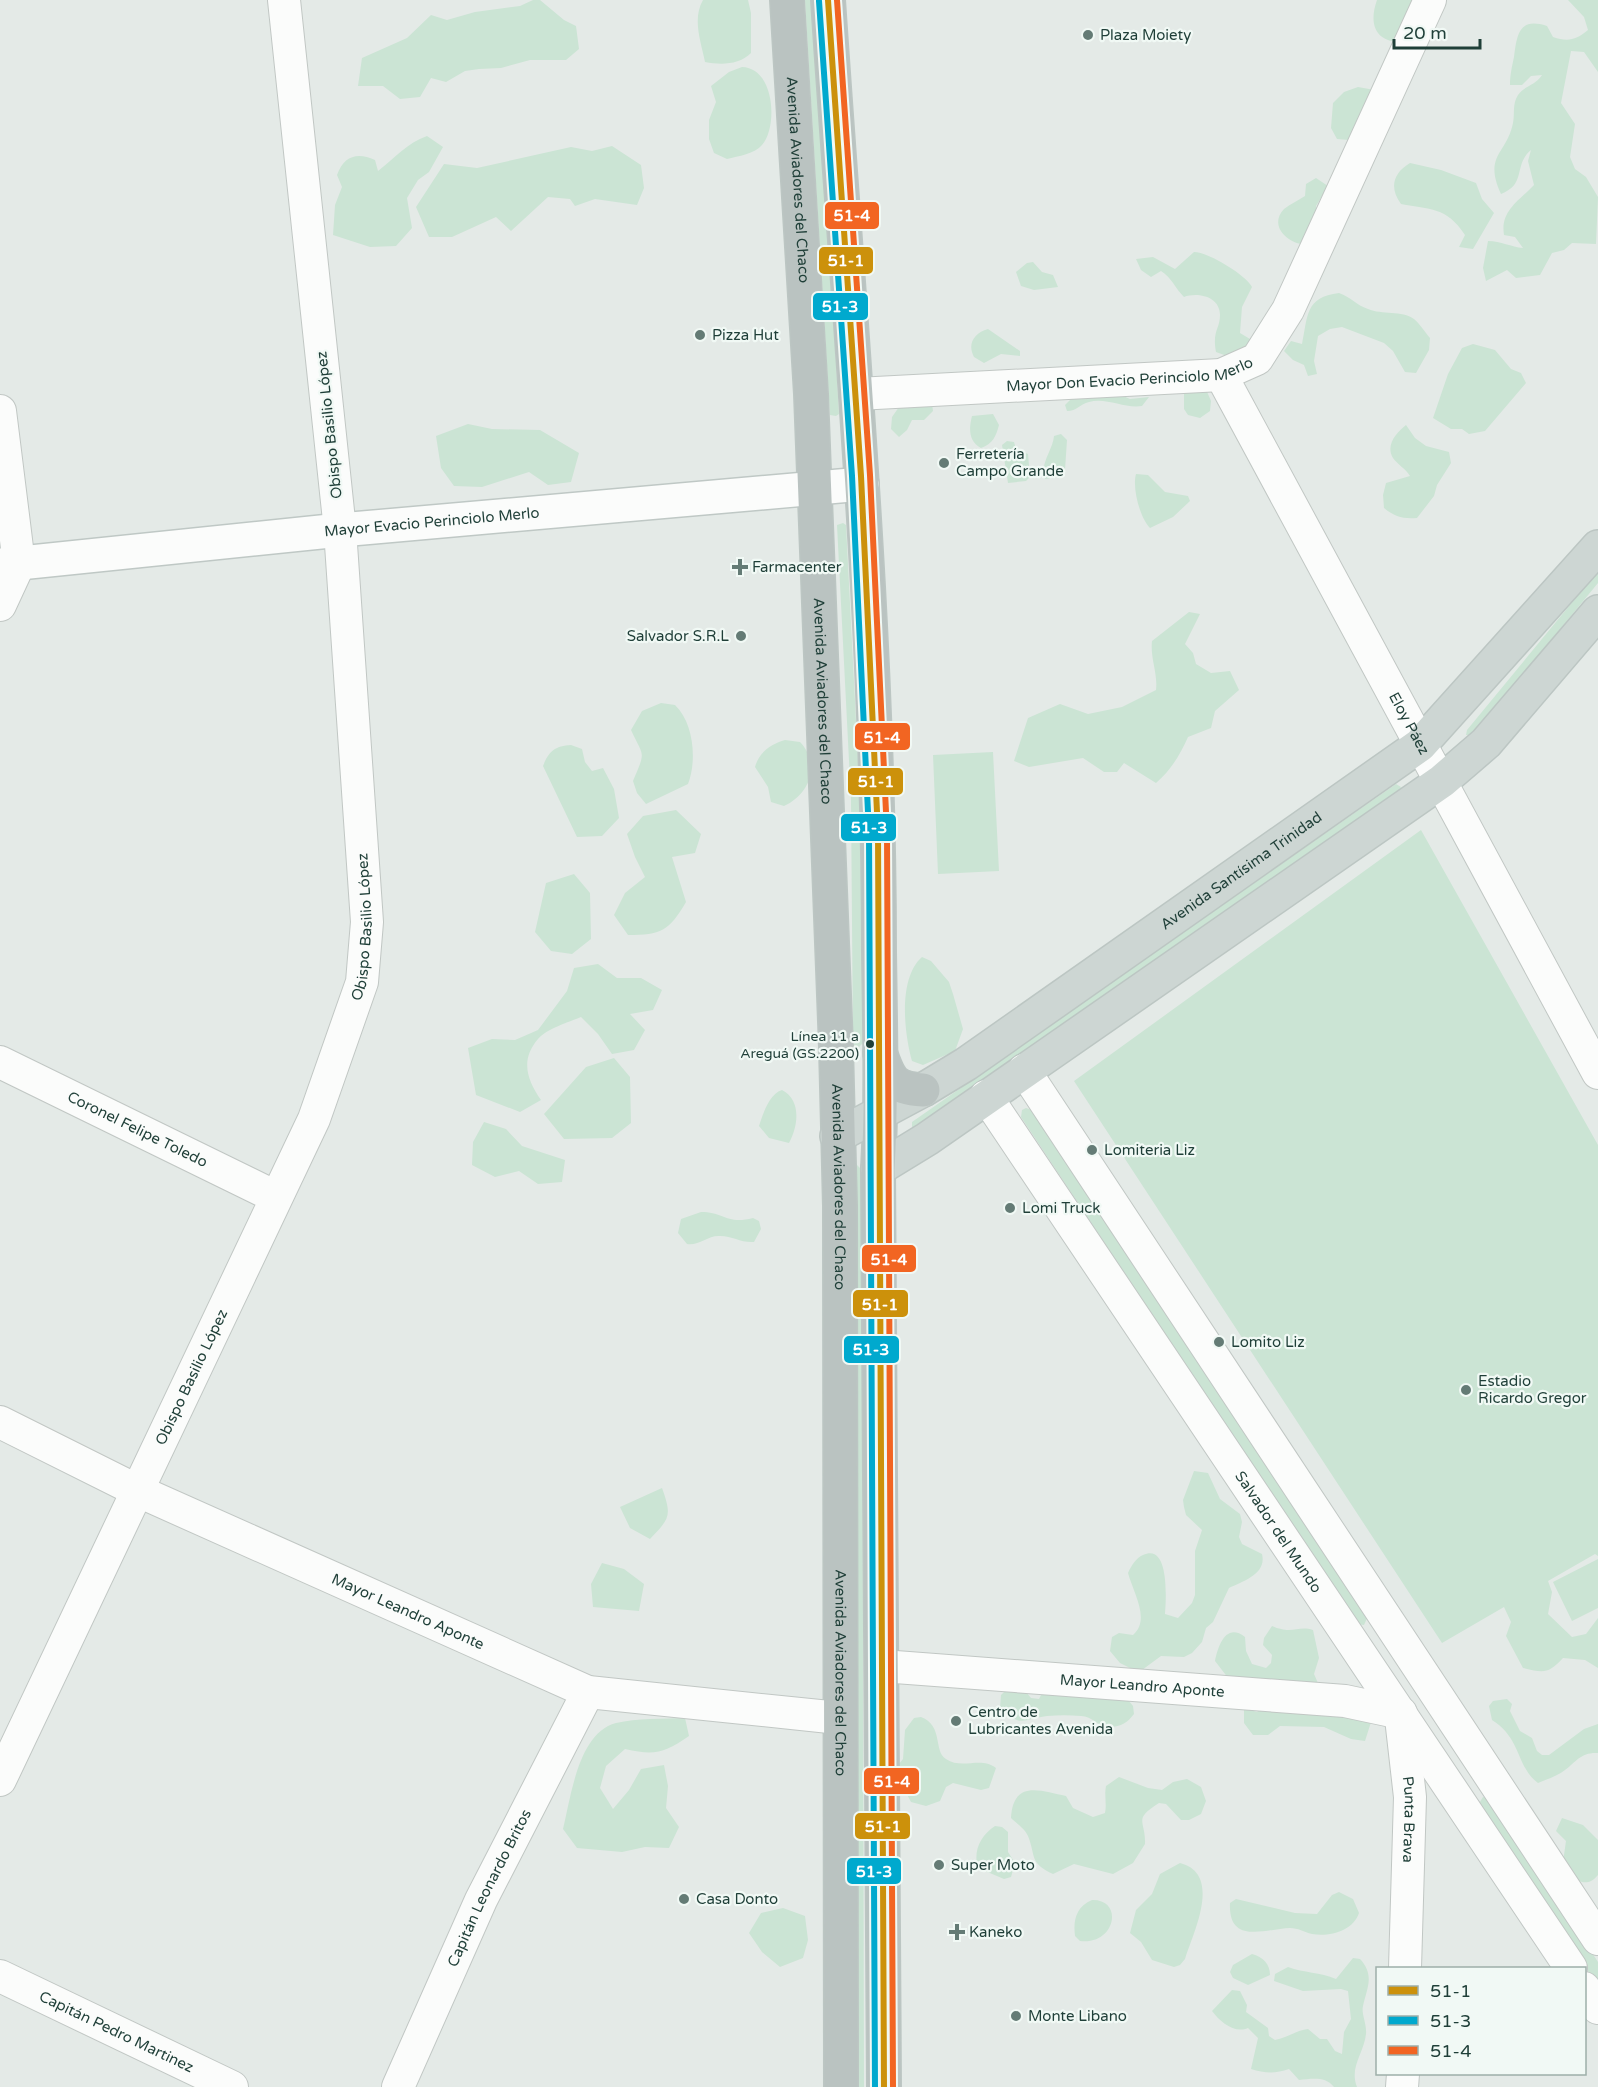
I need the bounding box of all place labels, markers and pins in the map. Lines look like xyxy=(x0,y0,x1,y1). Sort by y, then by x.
place label: Plaza Moiety xyxy=(1100,26,1191,44)
marker: Plaza Moiety xyxy=(1081,28,1095,42)
place label: Pizza Hut xyxy=(712,326,779,344)
marker: Pizza Hut xyxy=(693,328,707,342)
place label: Ferretería Campo Grande xyxy=(956,445,1064,480)
marker: Ferretería Campo Grande xyxy=(937,456,951,470)
place label: Farmacenter xyxy=(752,558,842,576)
marker: Farmacenter xyxy=(733,560,747,574)
place label: Salvador S.R.L xyxy=(627,627,729,645)
marker: Salvador S.R.L xyxy=(734,629,748,643)
place label: Línea 11 a Areguá (GS.2200) xyxy=(740,1028,859,1062)
marker: Línea 11 a Areguá (GS.2200) xyxy=(864,1038,876,1050)
place label: Lomiteria Liz xyxy=(1104,1141,1195,1159)
marker: Lomiteria Liz xyxy=(1085,1143,1099,1157)
place label: Lomi Truck xyxy=(1022,1199,1100,1217)
marker: Lomi Truck xyxy=(1003,1201,1017,1215)
place label: Lomito Liz xyxy=(1231,1333,1305,1351)
marker: Lomito Liz xyxy=(1212,1335,1226,1349)
place label: Estadio Ricardo Gregor xyxy=(1478,1372,1587,1407)
marker: Estadio Ricardo Gregor xyxy=(1459,1383,1473,1397)
place label: Centro de Lubricantes Avenida xyxy=(968,1703,1113,1738)
marker: Centro de Lubricantes Avenida xyxy=(949,1714,963,1728)
place label: Super Moto xyxy=(951,1856,1035,1874)
marker: Super Moto xyxy=(932,1858,946,1872)
place label: Casa Donto xyxy=(696,1890,778,1908)
marker: Casa Donto xyxy=(677,1892,691,1906)
place label: Kaneko xyxy=(969,1923,1022,1941)
marker: Kaneko xyxy=(950,1925,964,1939)
place label: Monte Libano xyxy=(1028,2007,1127,2025)
marker: Monte Libano xyxy=(1009,2009,1023,2023)

